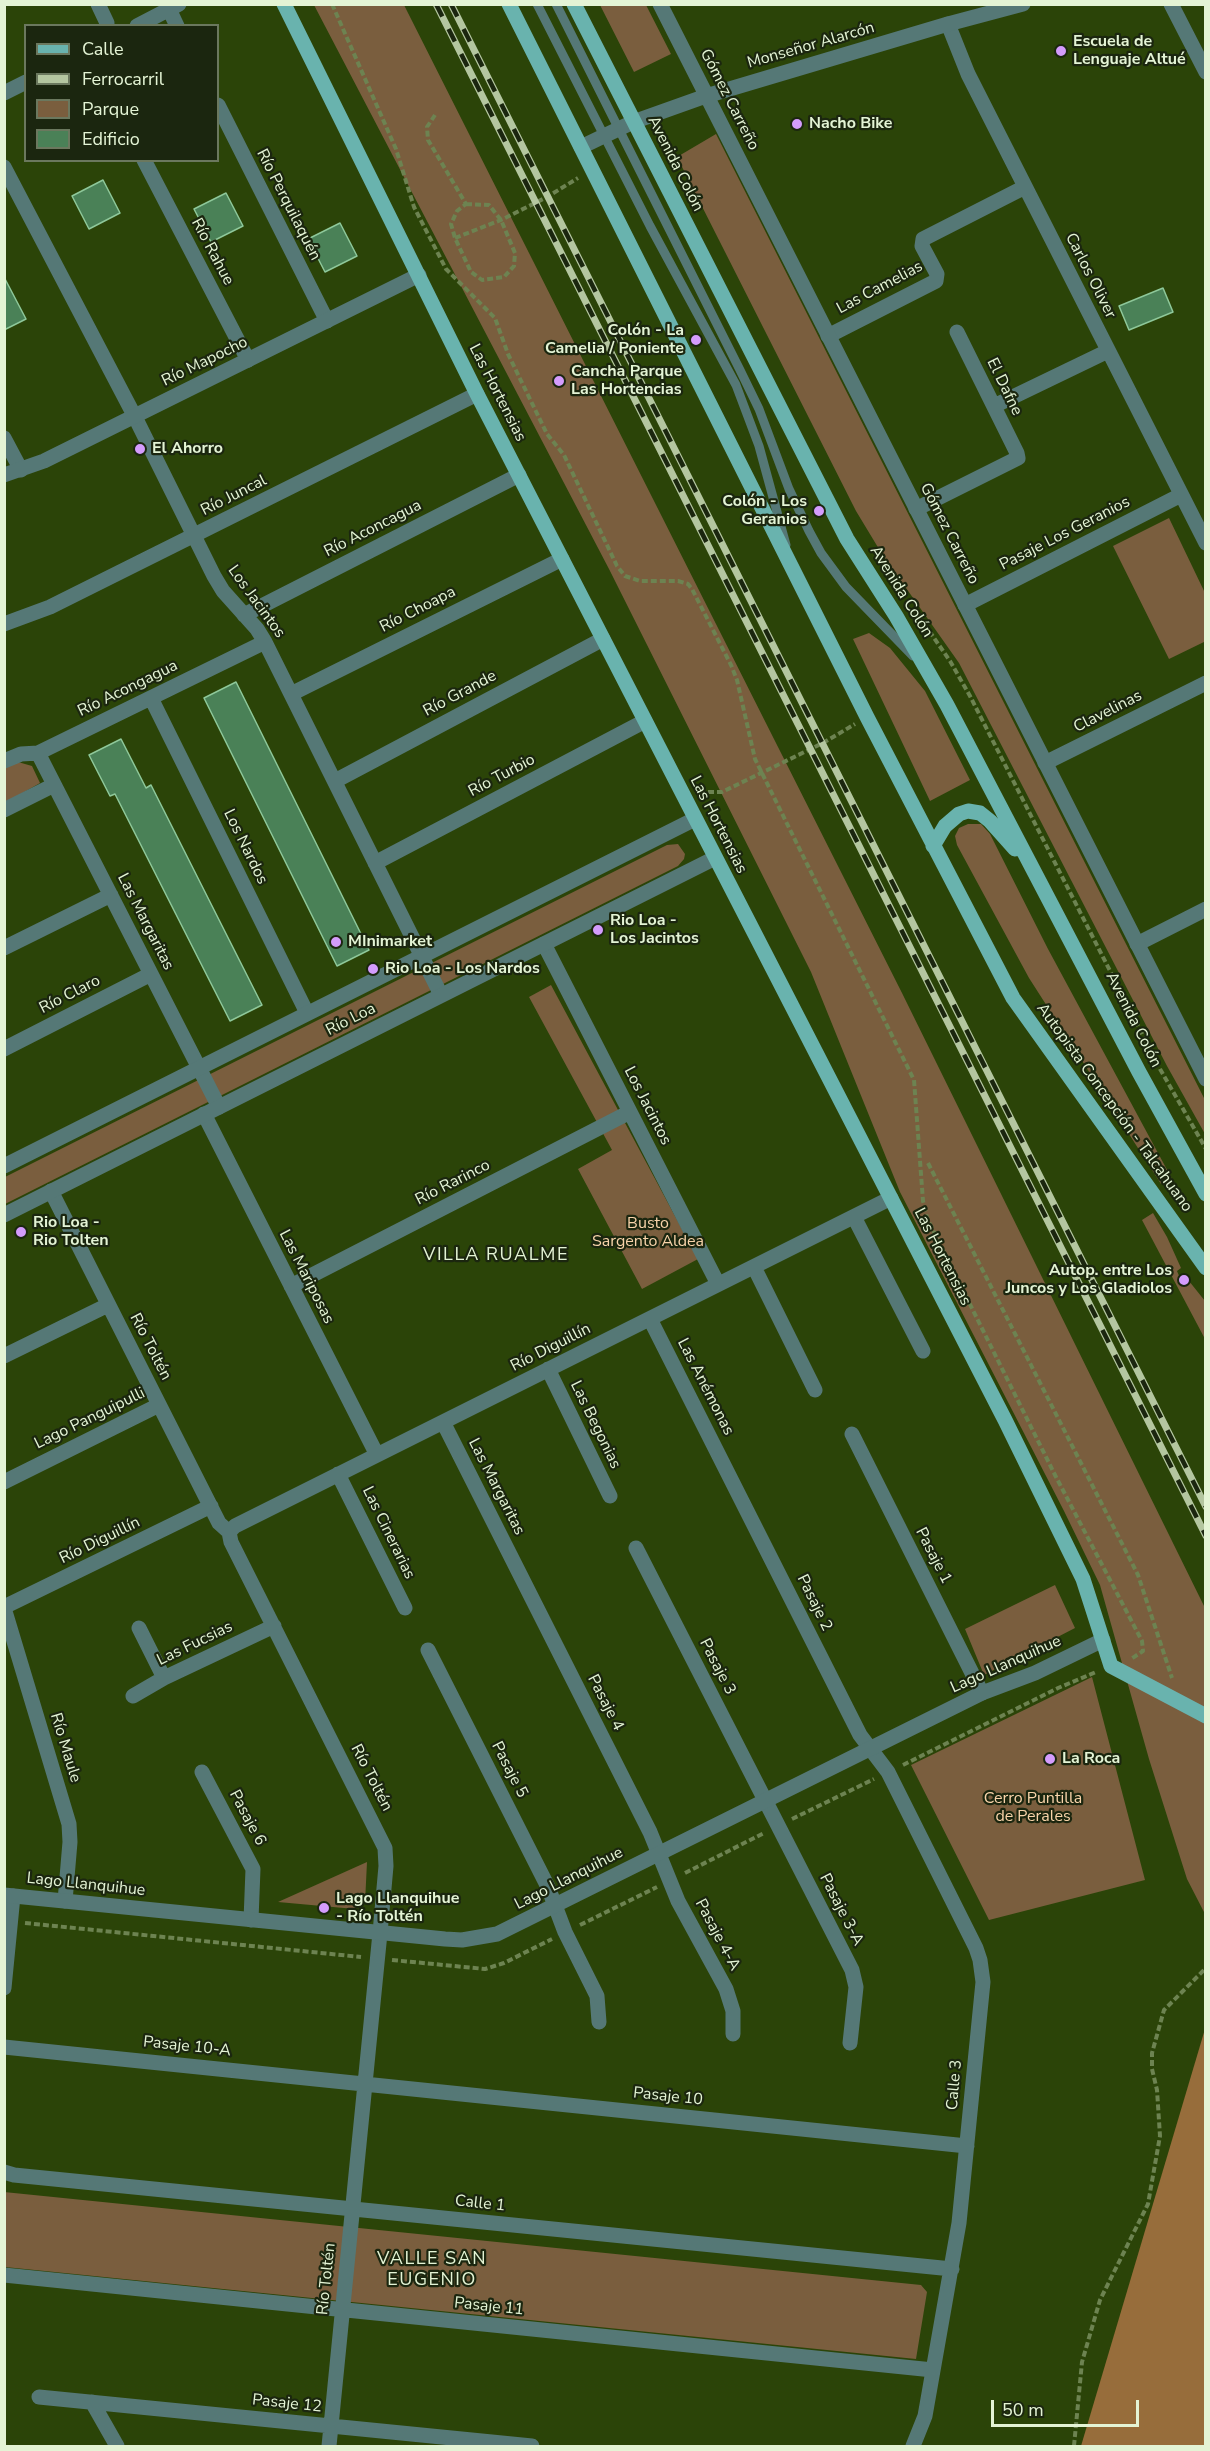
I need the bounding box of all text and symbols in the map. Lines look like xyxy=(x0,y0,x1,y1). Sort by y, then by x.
street label: Monseñor Alarcón xyxy=(745,19,877,73)
legend xyxy=(24,24,219,162)
place label: Escuela de Lenguaje Altué xyxy=(1073,32,1186,70)
text: Calle xyxy=(82,37,124,61)
marker: Escuela de Lenguaje Altué xyxy=(1054,44,1068,58)
street label: Gómez Carreño xyxy=(695,46,763,154)
text: Ferrocarril xyxy=(82,67,164,91)
text: Parque xyxy=(82,97,139,121)
street label: Avenida Colón xyxy=(643,113,707,215)
place label: Nacho Bike xyxy=(809,114,892,134)
marker: Nacho Bike xyxy=(790,117,804,131)
text: Edificio xyxy=(82,127,140,151)
street label: Río Perquilaquén xyxy=(252,146,324,264)
street label: Río Rahue xyxy=(186,215,238,289)
street label: Carlos Oliver xyxy=(1060,230,1120,322)
street label: Las Camelias xyxy=(834,257,926,319)
place label: Colón - La Camelia / Poniente xyxy=(545,321,684,359)
street label: Río Mapocho xyxy=(159,333,251,391)
marker: Colón - La Camelia / Poniente xyxy=(689,333,703,347)
street label: Las Hortensias xyxy=(464,341,530,445)
street label: El Dafne xyxy=(982,355,1026,419)
place label: Cancha Parque Las Hortencias xyxy=(571,362,682,400)
marker: Cancha Parque Las Hortencias xyxy=(552,374,566,388)
place label: El Ahorro xyxy=(152,439,223,459)
marker: El Ahorro xyxy=(133,442,147,456)
street label: Río Juncal xyxy=(198,471,270,521)
street label: Gómez Carreño xyxy=(915,480,983,588)
place label: Colón - Los Geranios xyxy=(722,492,807,530)
street label: Pasaje Los Geranios xyxy=(997,493,1133,575)
street label: Río Aconcagua xyxy=(321,496,425,562)
marker: Colón - Los Geranios xyxy=(812,504,826,518)
street label: Avenida Colón xyxy=(865,543,937,641)
street label: Los Jacintos xyxy=(223,562,289,642)
street label: Río Choapa xyxy=(377,583,459,637)
street label: Río Acongagua xyxy=(75,656,181,722)
street label: Río Grande xyxy=(420,667,500,721)
street label: Clavelinas xyxy=(1071,687,1145,737)
street label: Río Turbio xyxy=(465,750,539,802)
street label: Las Hortensias xyxy=(685,773,751,877)
street label: Los Nardos xyxy=(219,806,271,888)
street label: Las Margaritas xyxy=(112,870,178,974)
place label: Rio Loa - Los Jacintos xyxy=(610,911,699,949)
marker: Rio Loa - Los Jacintos xyxy=(591,923,605,937)
place label: MInimarket xyxy=(348,932,432,952)
marker: MInimarket xyxy=(329,935,343,949)
place label: Rio Loa - Los Nardos xyxy=(385,959,540,979)
marker: Rio Loa - Los Nardos xyxy=(366,962,380,976)
street label: Avenida Colón xyxy=(1101,969,1165,1071)
street label: Río Claro xyxy=(36,971,104,1019)
street label: Río Loa xyxy=(323,999,379,1041)
street label: Autopista Concepción - Talcahuano xyxy=(1032,1000,1196,1216)
street label: Los Jacintos xyxy=(619,1064,675,1148)
street label: Río Rarinco xyxy=(412,1156,494,1210)
street label: Las Hortensias xyxy=(909,1205,975,1309)
place label: Rio Loa - Rio Tolten xyxy=(33,1213,108,1251)
park label: Busto Sargento Aldea xyxy=(592,1214,704,1252)
marker: Rio Loa - Rio Tolten xyxy=(14,1225,28,1239)
street label: Las Mariposas xyxy=(274,1227,338,1327)
district label: VILLA RUALME xyxy=(423,1245,569,1267)
place label: Autop. entre Los Juncos y Los Gladiolos xyxy=(1005,1261,1172,1299)
marker: Autop. entre Los Juncos y Los Gladiolos xyxy=(1177,1273,1191,1287)
street label: Río Toltén xyxy=(125,1310,175,1384)
street label: Río Diguillín xyxy=(508,1320,594,1376)
street label: Las Anémonas xyxy=(672,1335,738,1439)
street label: Las Begonias xyxy=(565,1378,625,1472)
street label: Lago Panguipulli xyxy=(32,1384,148,1454)
street label: Las Margaritas xyxy=(463,1435,529,1539)
street label: Las Cinerarias xyxy=(357,1483,419,1583)
street label: Río Diguillín xyxy=(57,1513,143,1569)
street label: Pasaje 1 xyxy=(911,1525,955,1587)
street label: Pasaje 2 xyxy=(792,1572,836,1634)
street label: Las Fucsias xyxy=(154,1618,236,1670)
street label: Lago Llanquihue xyxy=(948,1632,1064,1698)
street label: Pasaje 3 xyxy=(695,1636,739,1698)
street label: Pasaje 4 xyxy=(583,1672,627,1734)
street label: Río Maule xyxy=(45,1711,85,1785)
street label: Pasaje 5 xyxy=(487,1739,531,1801)
street label: Río Toltén xyxy=(346,1741,396,1815)
place label: La Roca xyxy=(1062,1749,1120,1769)
marker: La Roca xyxy=(1043,1752,1057,1766)
street label: Pasaje 6 xyxy=(224,1787,270,1849)
park label: Cerro Puntilla de Perales xyxy=(984,1789,1082,1827)
street label: Lago Llanquihue xyxy=(512,1843,626,1915)
street label: Lago Llanquihue xyxy=(26,1869,146,1901)
street label: Pasaje 3-A xyxy=(815,1871,867,1949)
place label: Lago Llanquihue - Río Toltén xyxy=(336,1889,459,1927)
street label: Pasaje 4-A xyxy=(690,1896,744,1974)
marker: Lago Llanquihue - Río Toltén xyxy=(317,1901,331,1915)
street label: Pasaje 10-A xyxy=(142,2033,232,2061)
street label: Calle 3 xyxy=(943,2059,967,2111)
street label: Pasaje 10 xyxy=(632,2084,704,2110)
street label: Calle 1 xyxy=(454,2192,506,2216)
street label: Río Toltén xyxy=(314,2242,340,2316)
district label: VALLE SAN EUGENIO xyxy=(377,2249,487,2292)
street label: Pasaje 11 xyxy=(453,2294,525,2320)
scale bar xyxy=(994,2388,1142,2426)
street label: Pasaje 12 xyxy=(251,2391,323,2417)
text: 50 m xyxy=(1002,2398,1044,2422)

